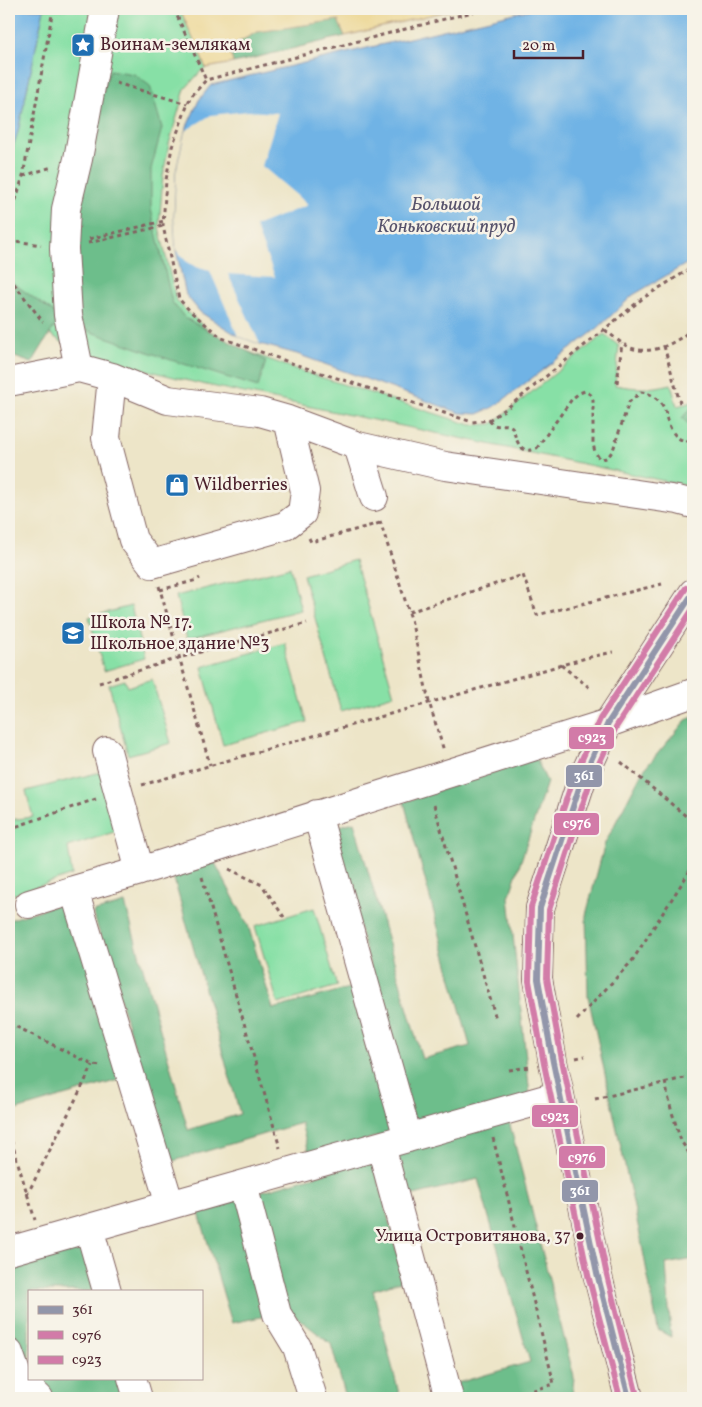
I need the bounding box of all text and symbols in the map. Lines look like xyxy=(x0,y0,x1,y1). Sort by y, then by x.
scale bar xyxy=(514,28,583,60)
place icon: Воинам-землякам xyxy=(70,32,96,58)
place label: Воинам-землякам xyxy=(100,33,250,58)
text: 20 m xyxy=(522,36,555,57)
water label: Большой Коньковский пруд xyxy=(377,192,516,240)
shop icon: Wildberries xyxy=(164,472,190,498)
place label: Wildberries xyxy=(194,473,288,498)
place label: Школа № 17. Школьное здание №3 xyxy=(90,611,270,657)
school or university icon: Школа № 17. Школьное здание №3 xyxy=(60,620,86,646)
line badge: с923 xyxy=(568,726,615,750)
text: с923 xyxy=(578,729,606,748)
line badge: 361 xyxy=(565,764,603,788)
text: 361 xyxy=(574,767,594,786)
line badge: с976 xyxy=(553,812,600,836)
text: с976 xyxy=(563,815,592,834)
line badge: с923 xyxy=(531,1104,579,1128)
text: с923 xyxy=(541,1108,569,1127)
line badge: с976 xyxy=(558,1145,606,1169)
text: с976 xyxy=(568,1149,597,1168)
line badge: 361 xyxy=(561,1179,599,1203)
text: 361 xyxy=(570,1182,590,1201)
place label: Улица Островитянова, 37 xyxy=(375,1225,571,1248)
marker: Улица Островитянова, 37 xyxy=(575,1231,585,1241)
legend xyxy=(28,1290,202,1380)
text: 361 xyxy=(72,1300,93,1321)
text: с976 xyxy=(72,1326,101,1347)
text: с923 xyxy=(72,1350,102,1371)

